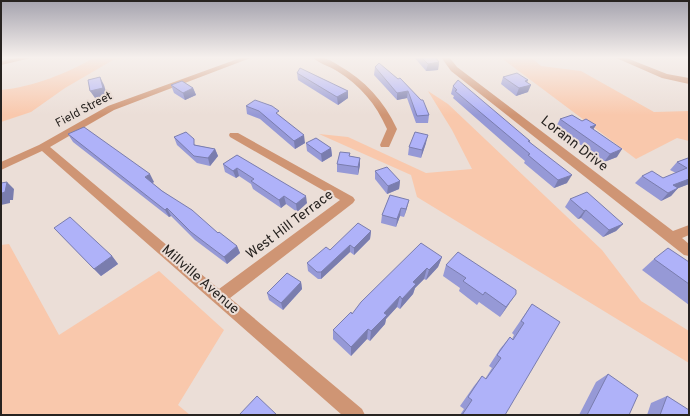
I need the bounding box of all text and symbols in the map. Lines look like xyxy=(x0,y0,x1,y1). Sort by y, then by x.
street label: Field Street xyxy=(53,88,115,132)
street label: Lorann Drive xyxy=(537,112,611,176)
street label: West Hill Terrace xyxy=(243,187,337,263)
street label: Millville Avenue xyxy=(158,242,242,318)

